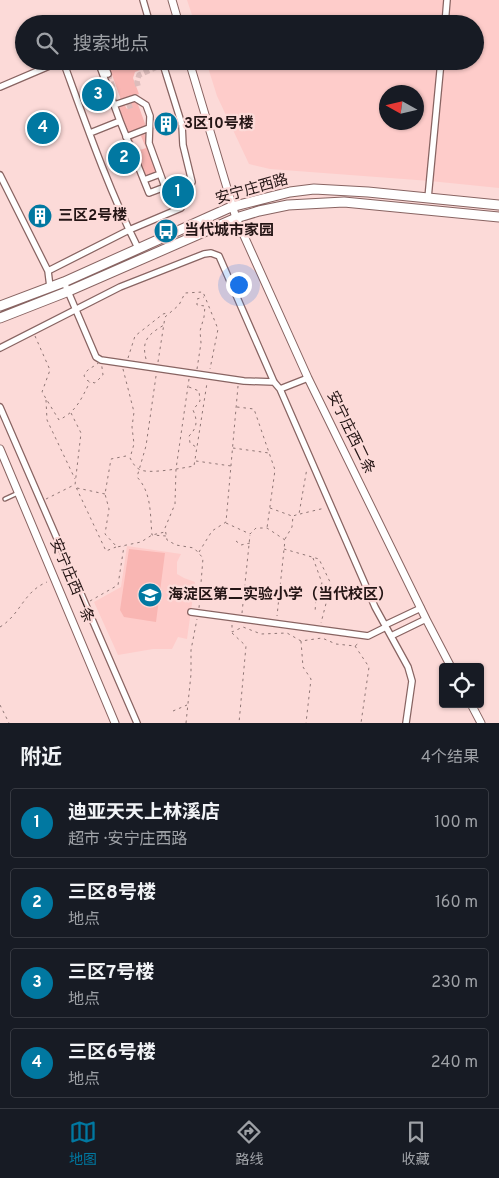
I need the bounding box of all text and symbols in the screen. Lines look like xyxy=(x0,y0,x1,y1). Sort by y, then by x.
search box xyxy=(15,15,484,70)
icon: search xyxy=(33,29,61,57)
text: 搜索地点 xyxy=(73,33,149,57)
pin: 3 xyxy=(82,76,114,114)
north arrow xyxy=(379,85,424,130)
pin: 4 xyxy=(27,109,59,147)
building icon: 3区10号楼 xyxy=(153,111,179,137)
place label: 3区10号楼 xyxy=(184,115,254,134)
pin: 2 xyxy=(108,139,140,177)
street label: 安宁庄西路 xyxy=(213,171,291,209)
pin: 1 xyxy=(162,173,194,211)
building icon: 三区2号楼 xyxy=(27,203,53,229)
place label: 三区2号楼 xyxy=(58,207,127,226)
bus stop icon: 当代城市家园 xyxy=(153,218,179,244)
place label: 当代城市家园 xyxy=(184,221,274,241)
your location xyxy=(226,272,252,298)
street label: 安宁庄西二条 xyxy=(322,388,378,478)
street label: 安宁庄西一条 xyxy=(45,536,97,626)
school or university icon: 海淀区第二实验小学（当代校区） xyxy=(137,582,163,608)
place label: 海淀区第二实验小学（当代校区） xyxy=(168,585,393,605)
map controls xyxy=(439,663,484,708)
button: locate xyxy=(439,663,484,708)
text: 附近 xyxy=(20,745,62,772)
text: 4个结果 xyxy=(421,748,479,768)
text: 迪亚天天上林溪店 xyxy=(68,801,220,825)
text: 1 xyxy=(34,813,40,833)
text: 100 m xyxy=(434,813,478,833)
text: 超市 · 安宁庄西路 xyxy=(68,830,188,850)
text: 三区8号楼 xyxy=(68,881,156,905)
text: 2 xyxy=(32,893,42,913)
text: 160 m xyxy=(435,893,478,913)
text: 地点 xyxy=(68,910,100,930)
text: 三区7号楼 xyxy=(68,961,154,985)
text: 3 xyxy=(32,973,42,993)
text: 230 m xyxy=(431,973,478,993)
text: 地点 xyxy=(68,990,100,1010)
text: 三区6号楼 xyxy=(68,1041,156,1065)
text: 4 xyxy=(32,1053,42,1073)
text: 240 m xyxy=(431,1053,478,1073)
text: 地点 xyxy=(68,1070,100,1090)
tab: 地图 xyxy=(69,1118,97,1169)
tab: 路线 xyxy=(235,1118,263,1169)
tab: 收藏 xyxy=(402,1118,430,1169)

